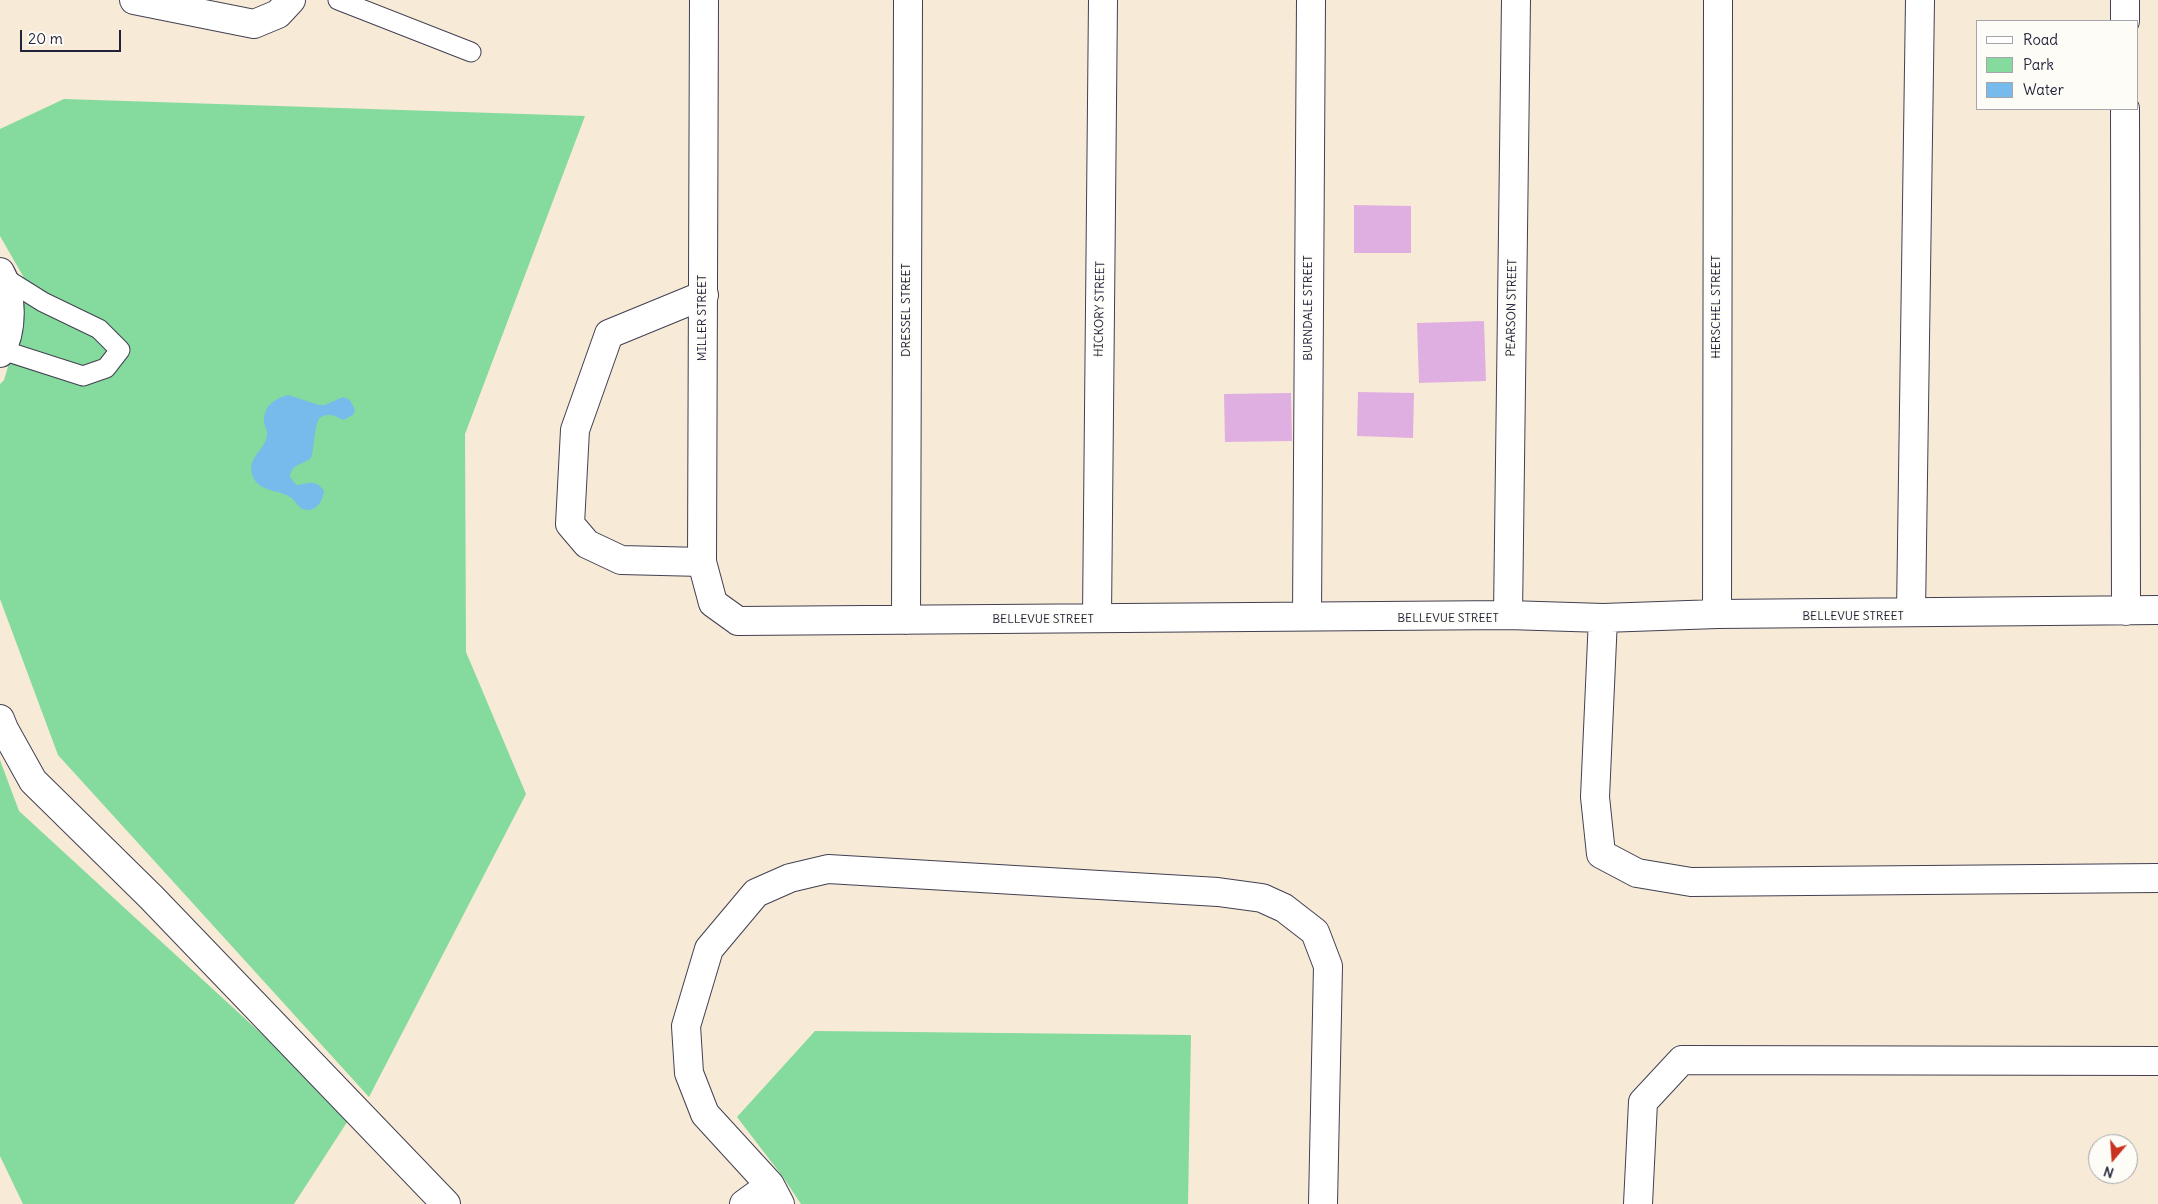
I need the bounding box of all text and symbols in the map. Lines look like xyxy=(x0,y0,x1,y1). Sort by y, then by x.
scale bar xyxy=(22,20,124,52)
legend xyxy=(1976,20,2138,110)
text: 20 m xyxy=(28,29,63,48)
text: Road xyxy=(2023,30,2058,49)
text: Park xyxy=(2023,55,2054,74)
text: Water xyxy=(2023,80,2064,99)
street label: BURNDALE STREET xyxy=(1302,255,1316,361)
street label: HERSCHEL STREET xyxy=(1710,255,1724,359)
street label: PEARSON STREET xyxy=(1504,259,1520,357)
street label: HICKORY STREET xyxy=(1092,261,1108,357)
street label: DRESSEL STREET xyxy=(900,263,914,357)
street label: MILLER STREET xyxy=(696,275,710,361)
street label: BELLEVUE STREET xyxy=(1802,610,1904,624)
street label: BELLEVUE STREET xyxy=(1397,612,1499,626)
street label: BELLEVUE STREET xyxy=(992,613,1094,627)
north arrow xyxy=(2088,1134,2138,1184)
text: N xyxy=(2101,1162,2116,1182)

